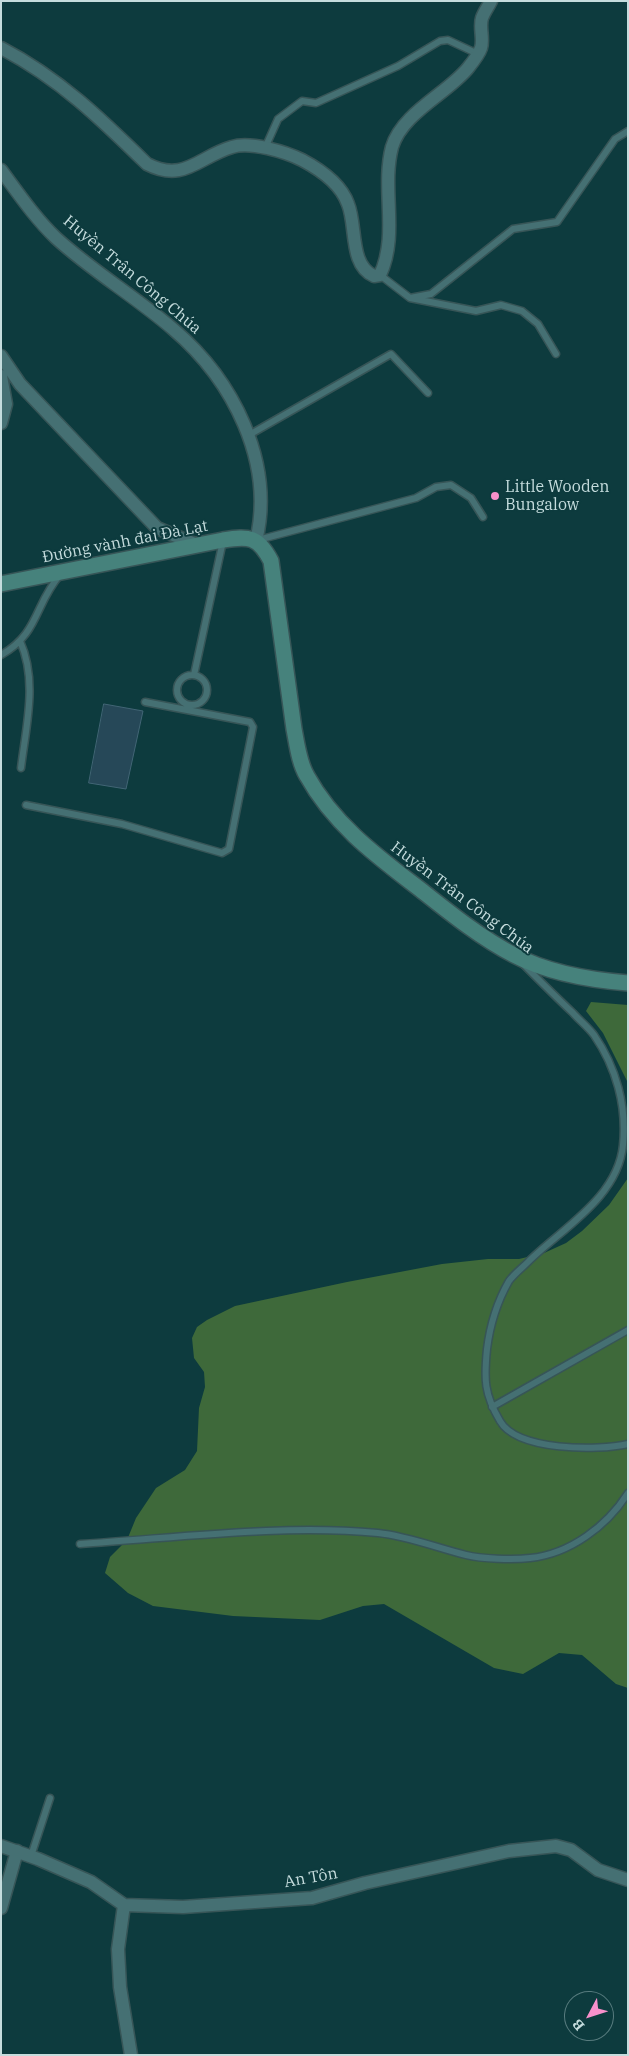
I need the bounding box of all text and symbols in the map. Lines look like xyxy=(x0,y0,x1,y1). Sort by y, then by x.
street label: Huyền Trân Công Chúa xyxy=(59,212,205,338)
place label: Little Wooden Bungalow xyxy=(505,477,609,515)
marker: Little Wooden Bungalow xyxy=(489,490,501,502)
street label: Đường vành đai Đà Lạt xyxy=(40,516,210,568)
street label: Huyền Trân Công Chúa xyxy=(387,838,537,958)
street label: An Tôn xyxy=(283,1864,339,1892)
north arrow xyxy=(564,1991,614,2041)
text: B xyxy=(568,2015,588,2035)

